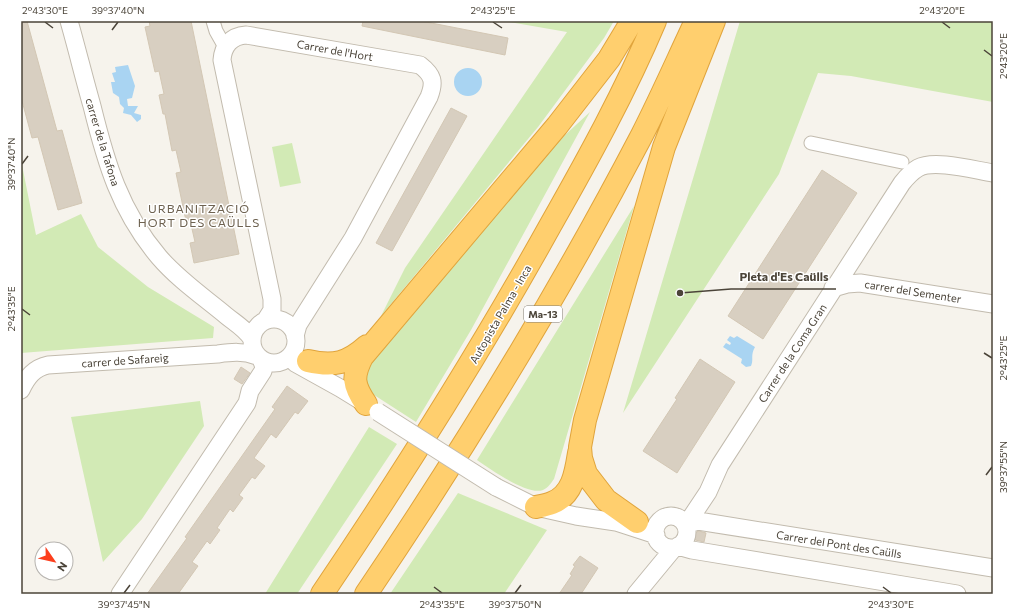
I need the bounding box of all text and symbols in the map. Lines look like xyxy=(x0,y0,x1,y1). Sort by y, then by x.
text: 2°43'30"E xyxy=(22,4,68,16)
text: 39°37'40"N xyxy=(91,4,145,16)
text: 2°43'25"E xyxy=(471,4,516,16)
text: 2°43'20"E xyxy=(919,4,965,16)
text: 2°43'20"E xyxy=(997,33,1009,79)
street label: Carrer de l'Hort xyxy=(296,37,375,63)
street label: carrer de la Tafona xyxy=(83,96,123,188)
text: 39°37'40"N xyxy=(5,137,17,191)
district label: URBANITZACIÓ HORT DES CAÜLLS xyxy=(138,201,260,229)
street label: Autopista Palma - Inca xyxy=(466,262,534,366)
callout: Pleta d'Es Caülls xyxy=(731,265,836,289)
text: Pleta d'Es Caülls xyxy=(739,269,829,283)
street label: carrer del Sementer xyxy=(864,277,963,305)
text: 2°43'35"E xyxy=(5,286,17,332)
street label: Carrer de la Coma Gran xyxy=(755,301,829,405)
road number: Ma-13 xyxy=(524,306,562,322)
text: 2°43'25"E xyxy=(997,335,1009,381)
street label: carrer de Safareig xyxy=(81,350,169,370)
text: 39°37'55"N xyxy=(997,441,1009,493)
street label: Carrer del Pont des Caülls xyxy=(775,528,903,560)
north arrow xyxy=(34,541,74,581)
text: N xyxy=(55,560,70,574)
text: 39°37'45"N xyxy=(98,598,150,610)
text: 2°43'35"E xyxy=(419,598,465,610)
text: 39°37'50"N xyxy=(489,598,541,610)
text: 2°43'30"E xyxy=(868,598,914,610)

